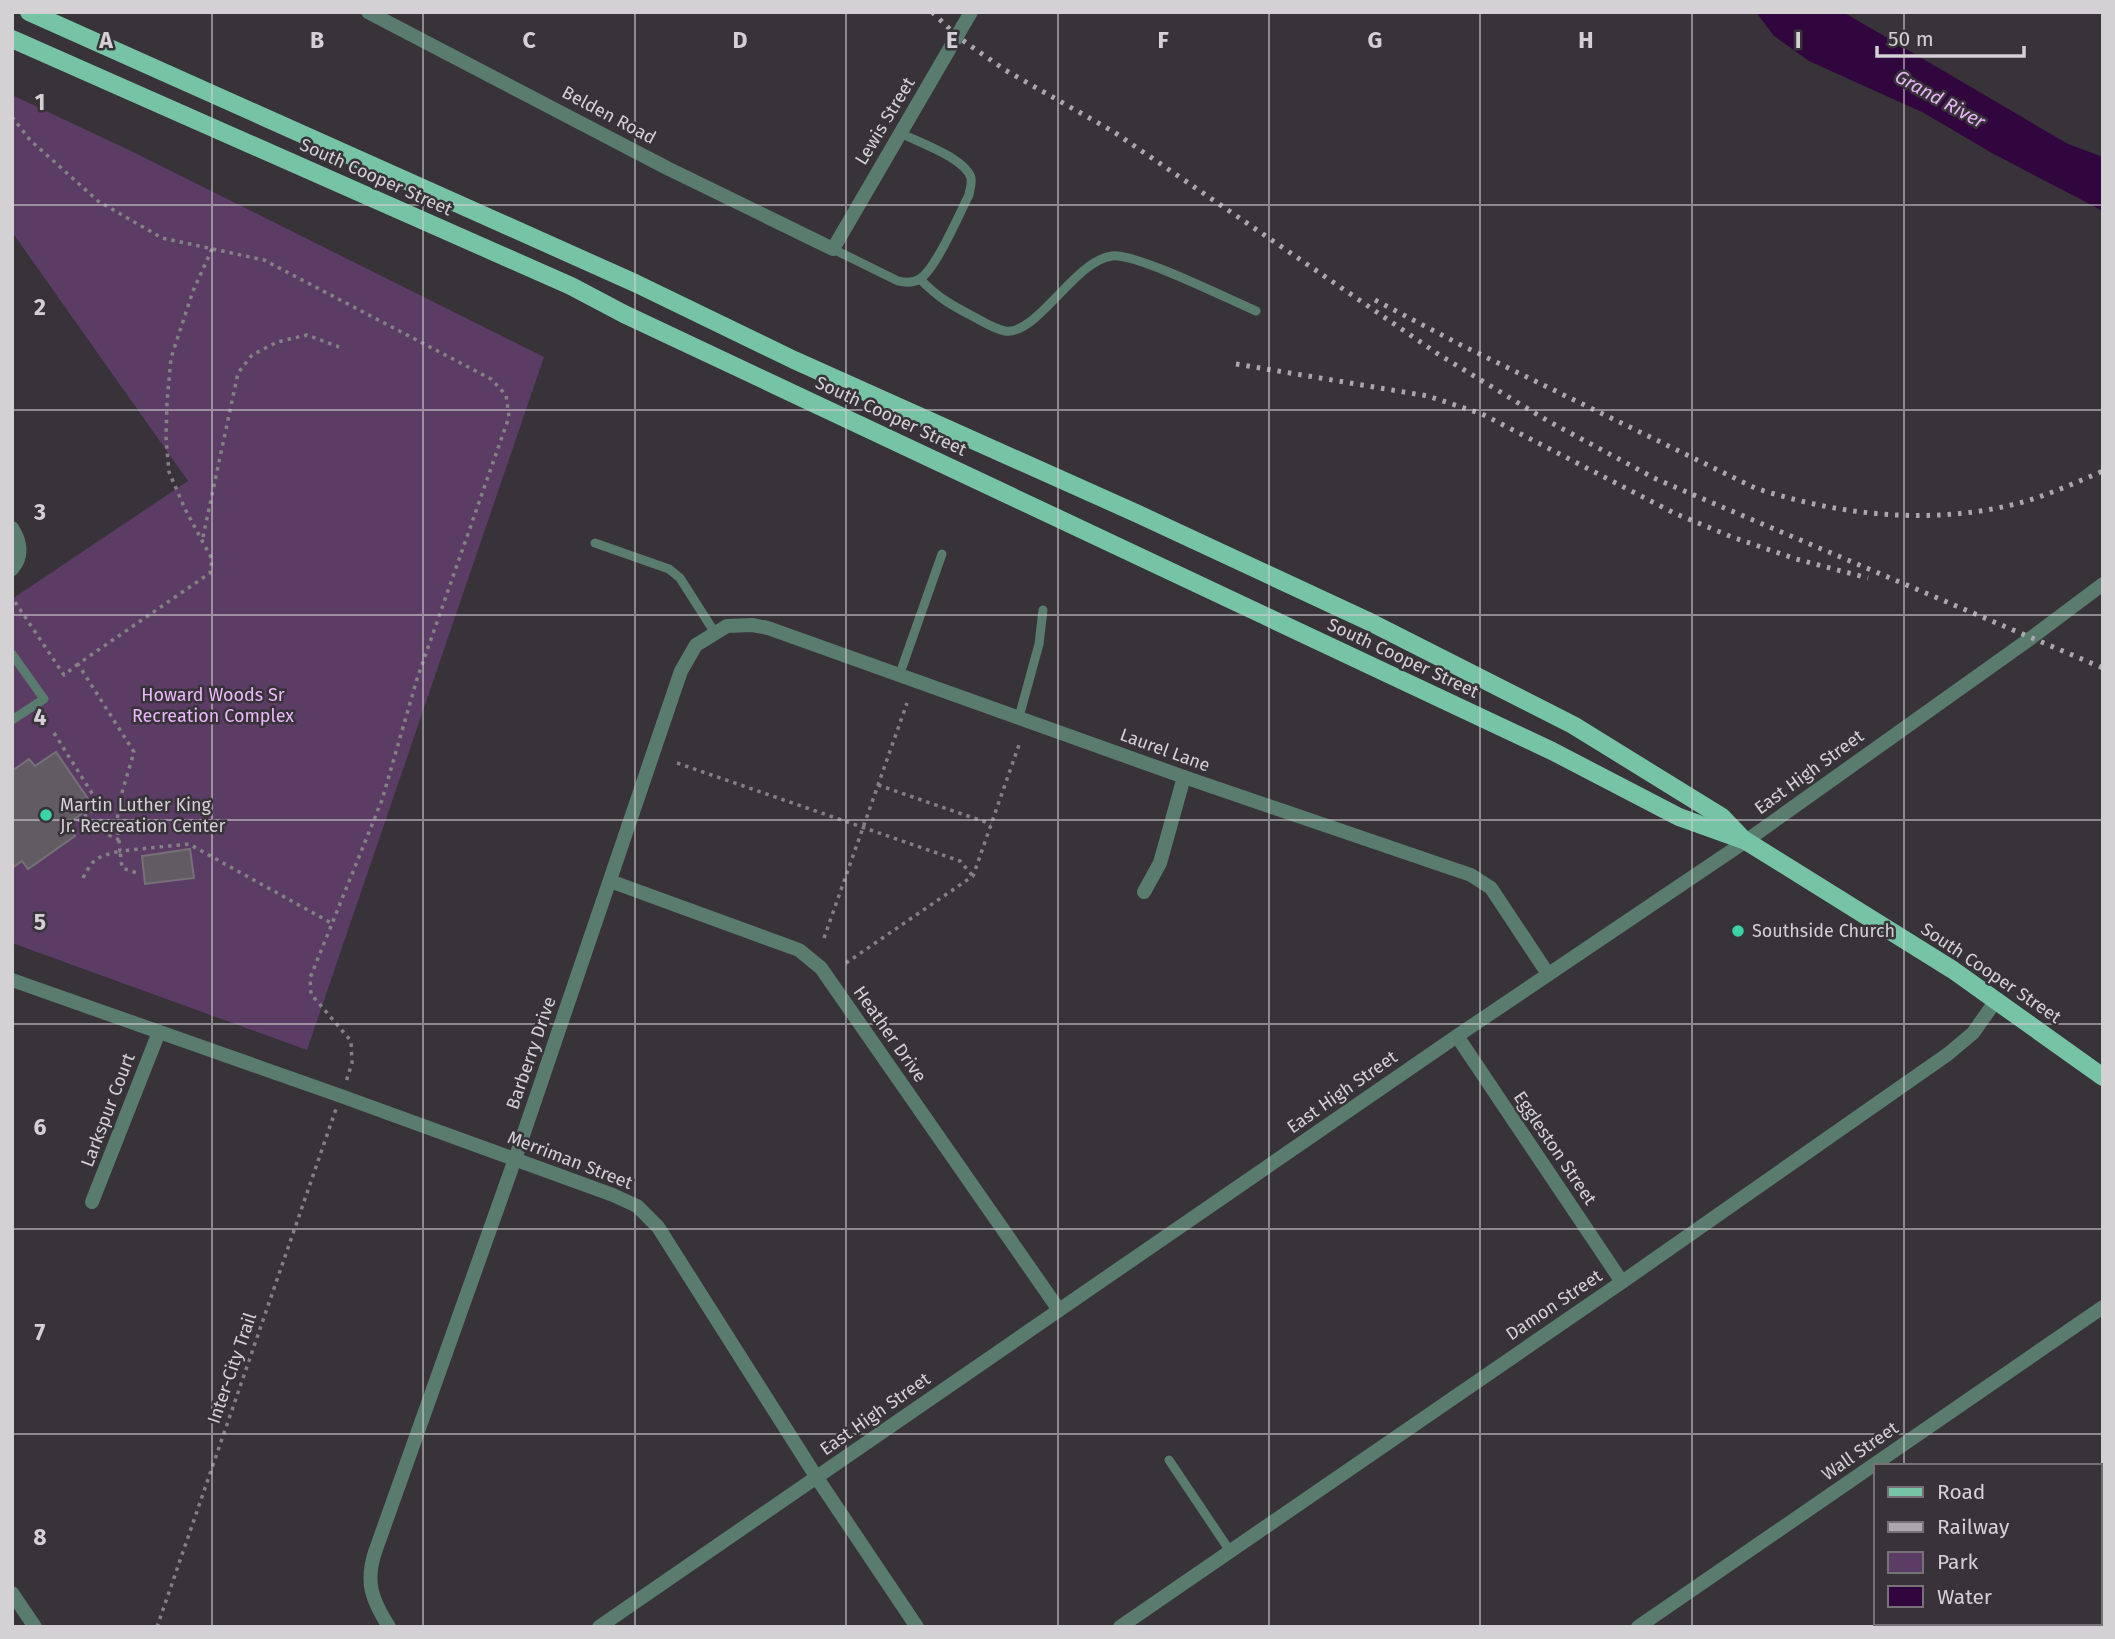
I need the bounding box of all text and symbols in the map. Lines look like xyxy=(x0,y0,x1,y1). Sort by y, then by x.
scale bar xyxy=(1877,14,2024,58)
text: A xyxy=(98,26,113,54)
text: B xyxy=(310,26,324,54)
text: C xyxy=(522,26,536,54)
text: D xyxy=(733,26,748,54)
text: E xyxy=(946,26,958,54)
text: F xyxy=(1157,26,1169,54)
text: G xyxy=(1368,26,1382,54)
text: H xyxy=(1578,26,1594,54)
text: I xyxy=(1795,26,1801,54)
text: 50 m xyxy=(1888,26,1934,52)
water label: Grand River xyxy=(1891,65,1990,134)
street label: Lewis Street xyxy=(850,73,920,169)
street label: Belden Road xyxy=(558,81,660,149)
text: 1 xyxy=(35,88,45,116)
street label: South Cooper Street xyxy=(296,134,456,221)
text: 2 xyxy=(34,293,46,321)
street label: South Cooper Street xyxy=(812,371,971,461)
text: 3 xyxy=(33,498,46,526)
street label: South Cooper Street xyxy=(1324,613,1483,703)
park label: Howard Woods Sr Recreation Complex xyxy=(132,684,294,727)
text: 4 xyxy=(34,703,47,731)
street label: Laurel Lane xyxy=(1117,724,1213,776)
street label: East High Street xyxy=(1750,725,1868,819)
place label: Martin Luther King Jr. Recreation Center xyxy=(60,794,225,837)
marker: Martin Luther King Jr. Recreation Center xyxy=(38,807,54,823)
text: 5 xyxy=(34,908,46,936)
street label: South Cooper Street xyxy=(1917,918,2066,1028)
place label: Southside Church xyxy=(1752,920,1895,942)
marker: Southside Church xyxy=(1730,923,1746,939)
street label: Heather Drive xyxy=(849,982,931,1086)
street label: Barberry Drive xyxy=(501,994,561,1112)
street label: East High Street xyxy=(1283,1046,1402,1138)
street label: Larkspur Court xyxy=(76,1050,140,1170)
street label: Eggleston Street xyxy=(1509,1087,1601,1209)
text: 6 xyxy=(34,1113,47,1141)
street label: Merriman Street xyxy=(504,1126,636,1194)
street label: Damon Street xyxy=(1502,1264,1607,1345)
street label: Inter-City Trail xyxy=(203,1310,261,1426)
text: 7 xyxy=(35,1318,46,1346)
street label: East High Street xyxy=(816,1368,935,1460)
street label: Wall Street xyxy=(1818,1416,1903,1485)
legend xyxy=(1874,1464,2101,1625)
text: Road xyxy=(1937,1479,1985,1505)
text: Railway xyxy=(1937,1514,2010,1540)
text: 8 xyxy=(33,1523,47,1551)
text: Park xyxy=(1937,1549,1979,1575)
text: Water xyxy=(1937,1584,1992,1610)

